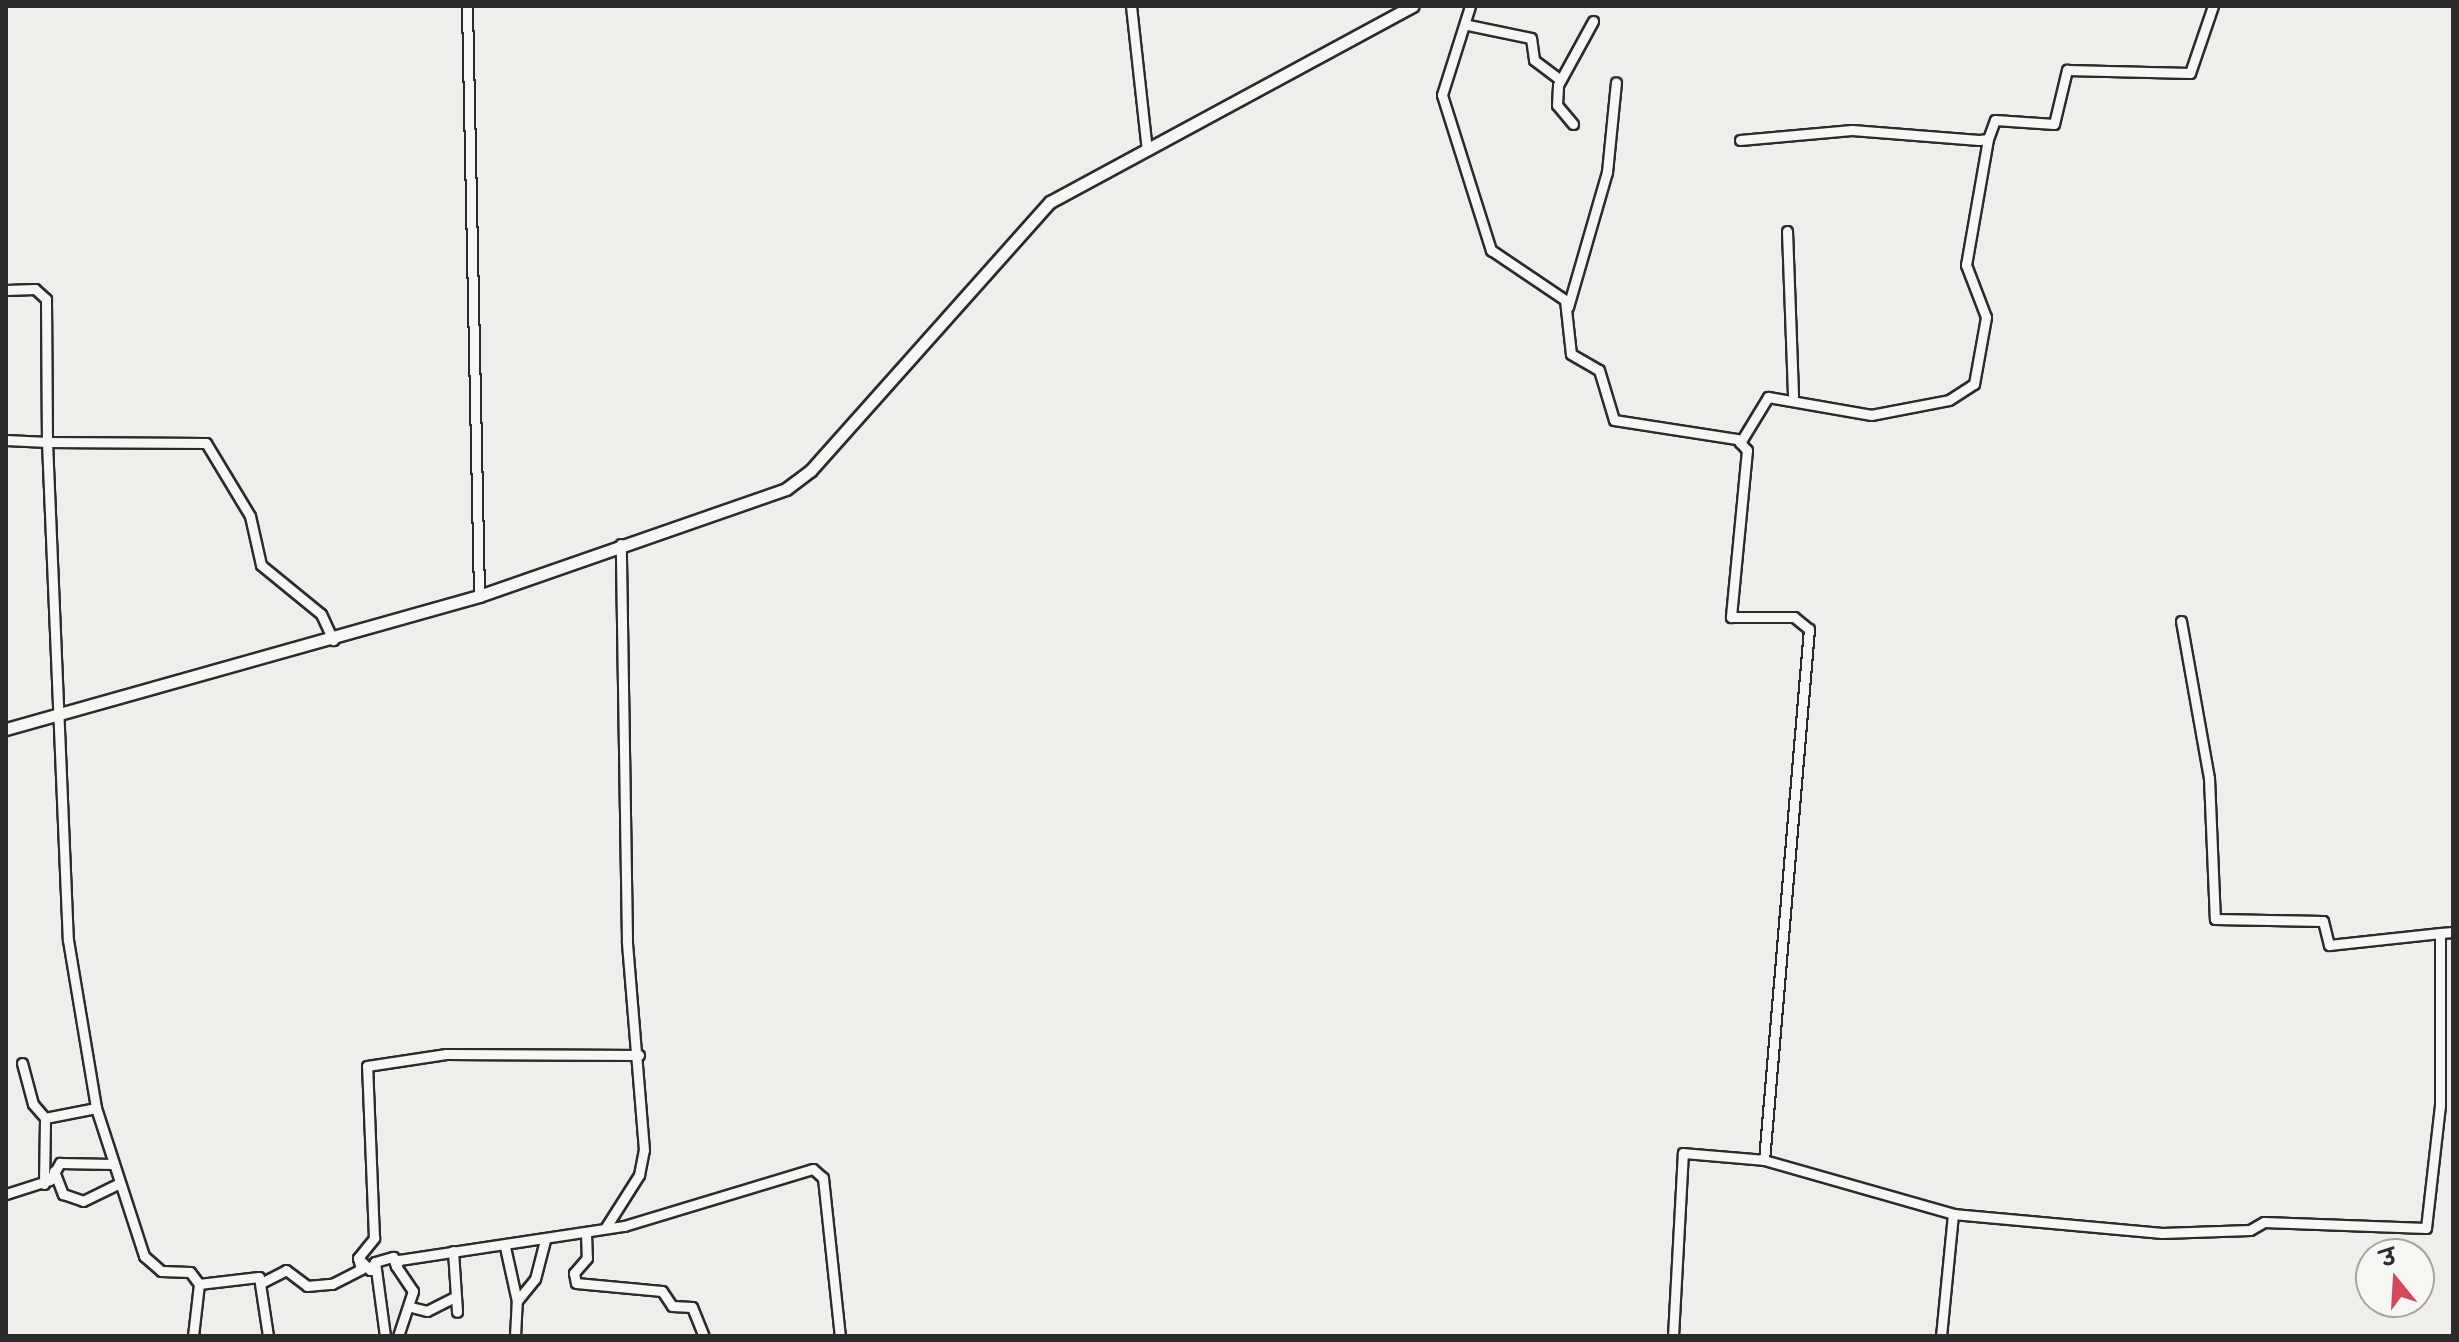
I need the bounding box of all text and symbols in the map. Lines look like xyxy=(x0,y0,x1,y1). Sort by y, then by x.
north arrow xyxy=(2355,1238,2435,1318)
text: उ xyxy=(2377,1241,2399,1273)

